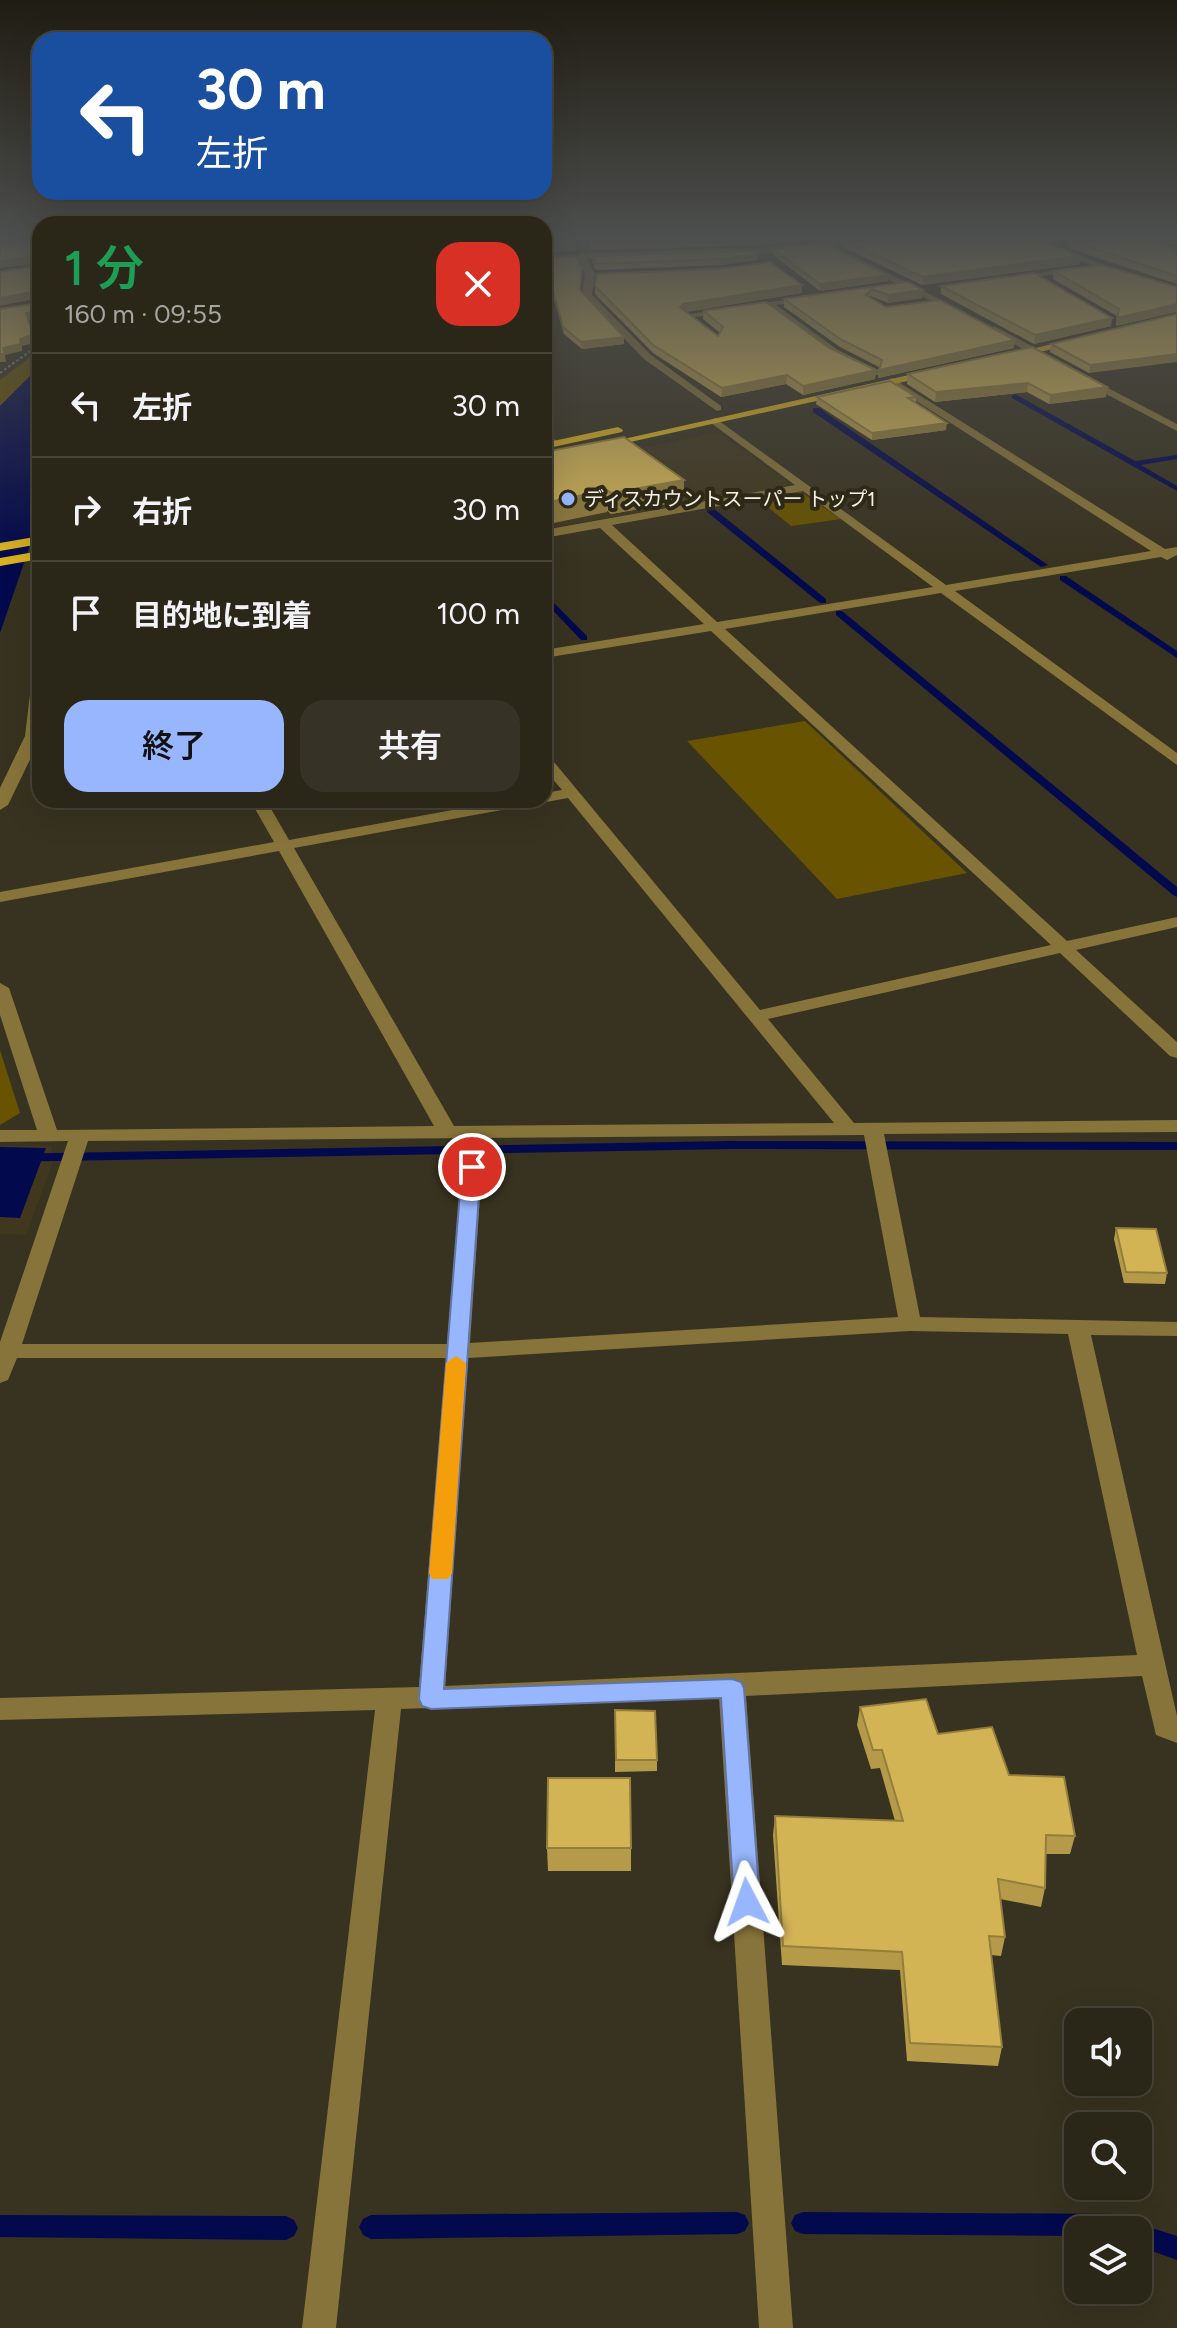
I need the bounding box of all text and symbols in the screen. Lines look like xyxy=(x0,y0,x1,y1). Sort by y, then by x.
text: 30 m xyxy=(196,56,326,123)
icon: left xyxy=(64,64,168,168)
text: 左折 xyxy=(196,132,268,175)
text: 1 分 xyxy=(64,239,144,297)
button: close xyxy=(436,242,520,326)
text: 160 m · 09:55 xyxy=(64,298,222,330)
icon: left xyxy=(64,383,108,427)
text: 30 m xyxy=(452,387,520,424)
text: 左折 xyxy=(132,389,192,426)
icon: right xyxy=(64,487,108,531)
place label: ディスカウントスーパー トップ1 xyxy=(584,487,876,511)
marker: ディスカウントスーパー トップ1 xyxy=(559,490,577,508)
text: 30 m xyxy=(452,491,520,528)
text: 右折 xyxy=(132,493,192,530)
icon: arrive xyxy=(64,591,108,635)
text: 100 m xyxy=(436,595,520,632)
text: 目的地に到着 xyxy=(132,597,312,634)
button: 終了 xyxy=(64,700,284,792)
button: 共有 xyxy=(300,700,520,792)
pin xyxy=(438,1133,506,1201)
icon: arrive xyxy=(450,1145,494,1189)
position arrow xyxy=(705,1860,789,1944)
map controls xyxy=(1064,2008,1152,2304)
button: sound xyxy=(1064,2008,1152,2096)
button: search xyxy=(1064,2112,1152,2200)
button: layers xyxy=(1064,2216,1152,2304)

